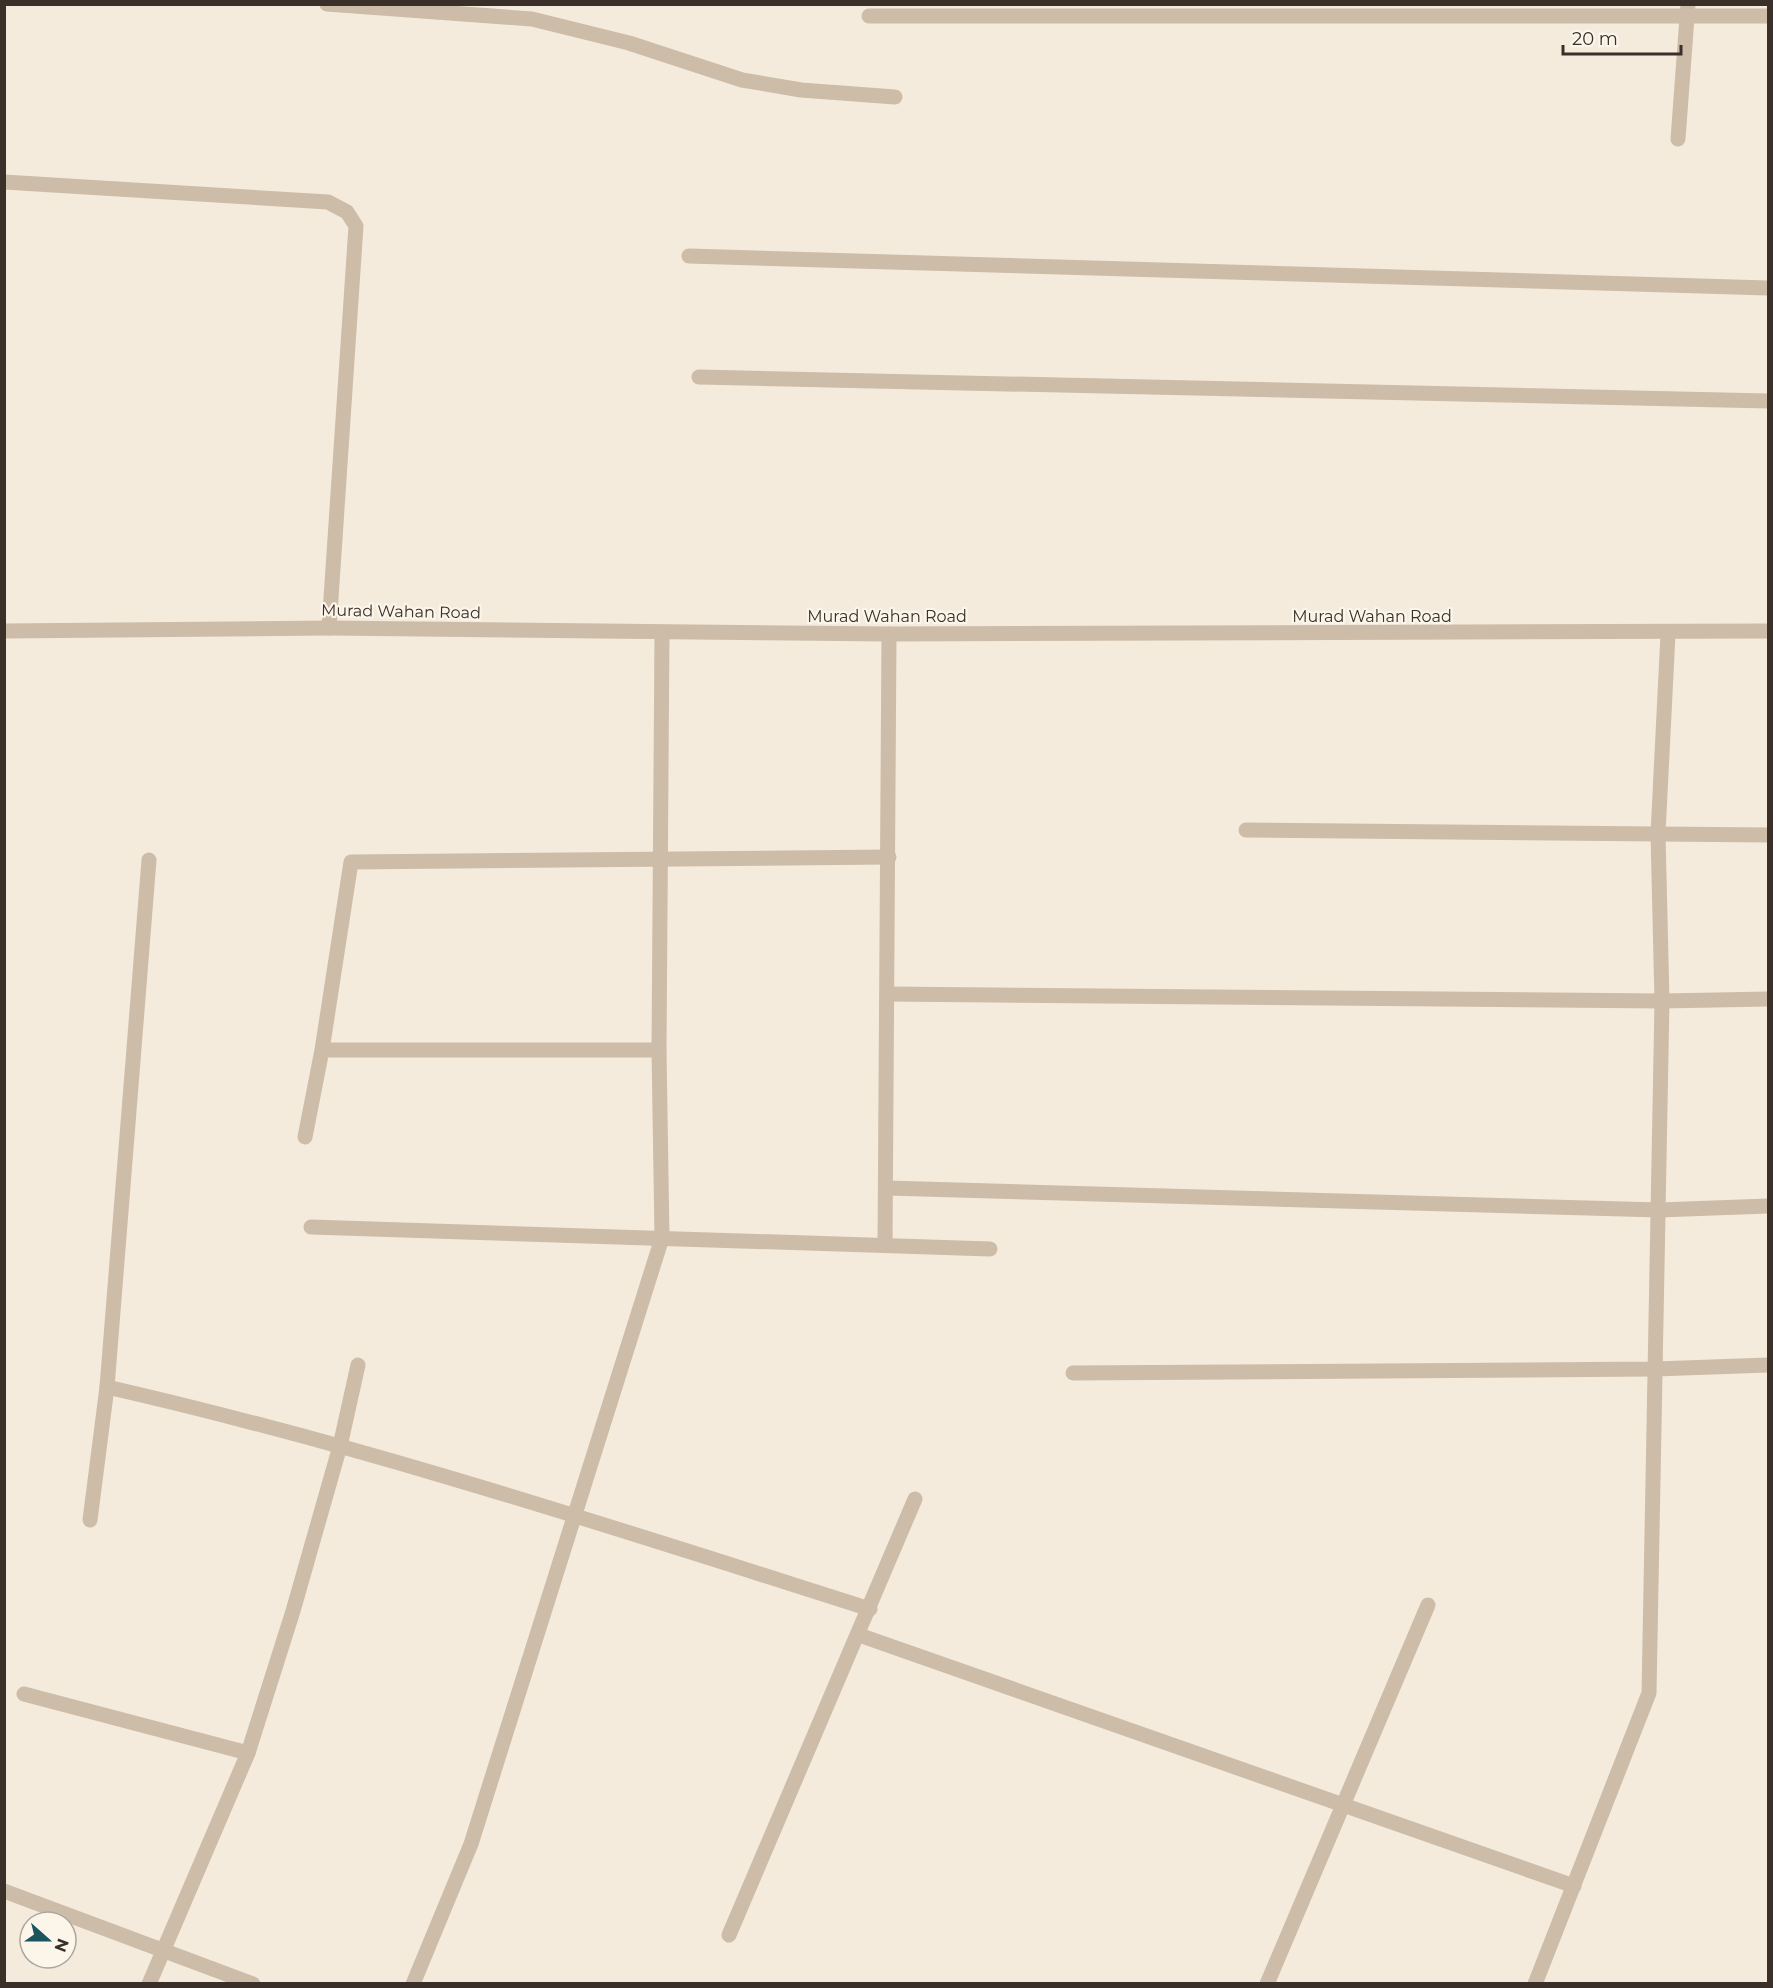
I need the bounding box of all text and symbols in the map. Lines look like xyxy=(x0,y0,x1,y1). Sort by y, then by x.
scale bar xyxy=(1563,18,1682,56)
text: 20 m xyxy=(1572,28,1618,50)
street label: Murad Wahan Road xyxy=(321,601,481,622)
street label: Murad Wahan Road xyxy=(807,607,967,626)
street label: Murad Wahan Road xyxy=(1292,607,1452,626)
north arrow xyxy=(18,1910,78,1970)
text: N xyxy=(50,1936,73,1955)

